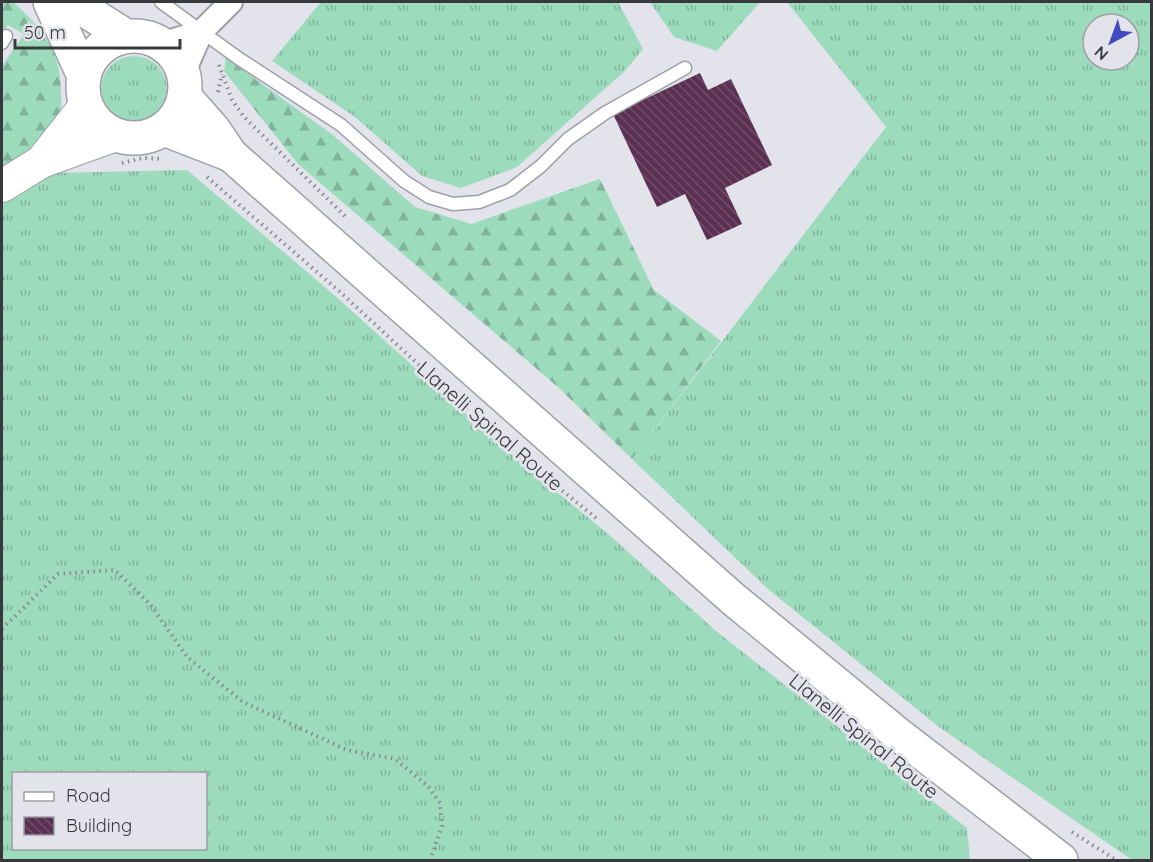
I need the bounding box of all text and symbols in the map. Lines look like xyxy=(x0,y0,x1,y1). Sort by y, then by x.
scale bar xyxy=(15,12,180,50)
north arrow xyxy=(1081,12,1141,72)
text: 50 m xyxy=(24,21,66,44)
text: N xyxy=(1090,42,1112,65)
street label: Llanelli Spinal Route xyxy=(412,355,568,496)
street label: Llanelli Spinal Route xyxy=(784,668,944,804)
legend xyxy=(12,772,207,850)
text: Road xyxy=(66,784,111,807)
text: Building xyxy=(66,814,132,837)

